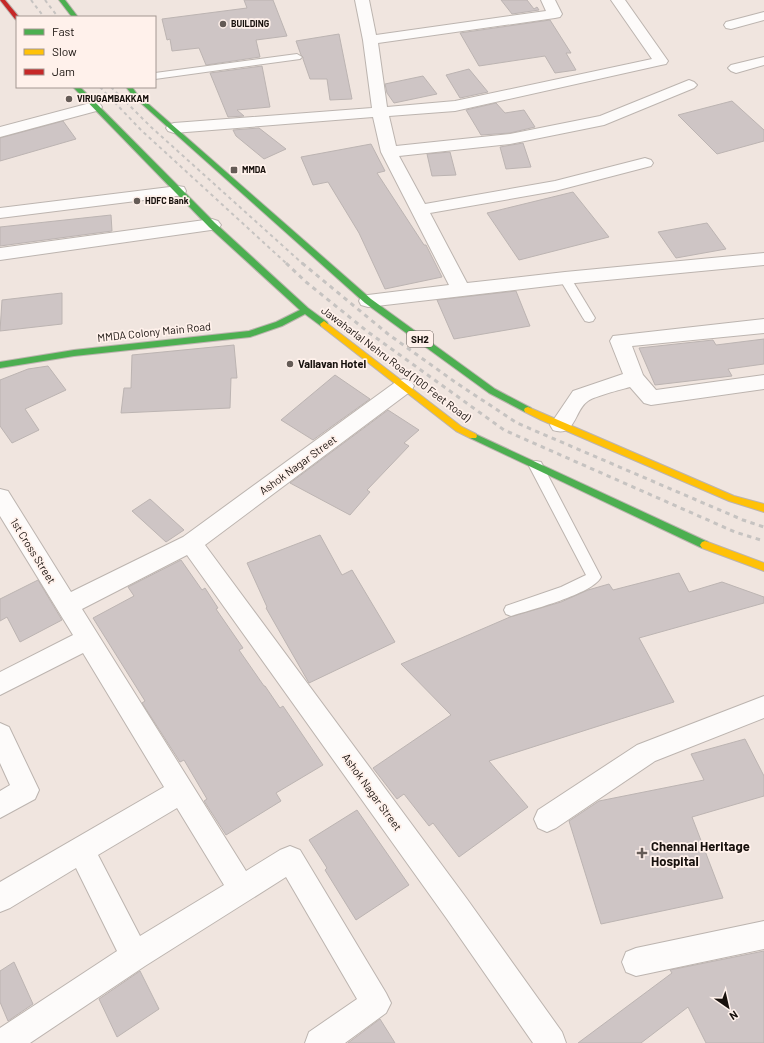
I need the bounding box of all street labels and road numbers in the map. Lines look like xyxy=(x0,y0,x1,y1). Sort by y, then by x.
street label: Jawaharlal Nehru Road (100 Feet Road) xyxy=(319,303,474,424)
street label: MMDA Colony Main Road xyxy=(96,319,211,344)
road number: SH2 xyxy=(407,331,433,347)
street label: Ashok Nagar Street xyxy=(257,432,339,497)
street label: 1st Cross Street xyxy=(8,516,59,586)
street label: Ashok Nagar Street xyxy=(340,751,405,833)

